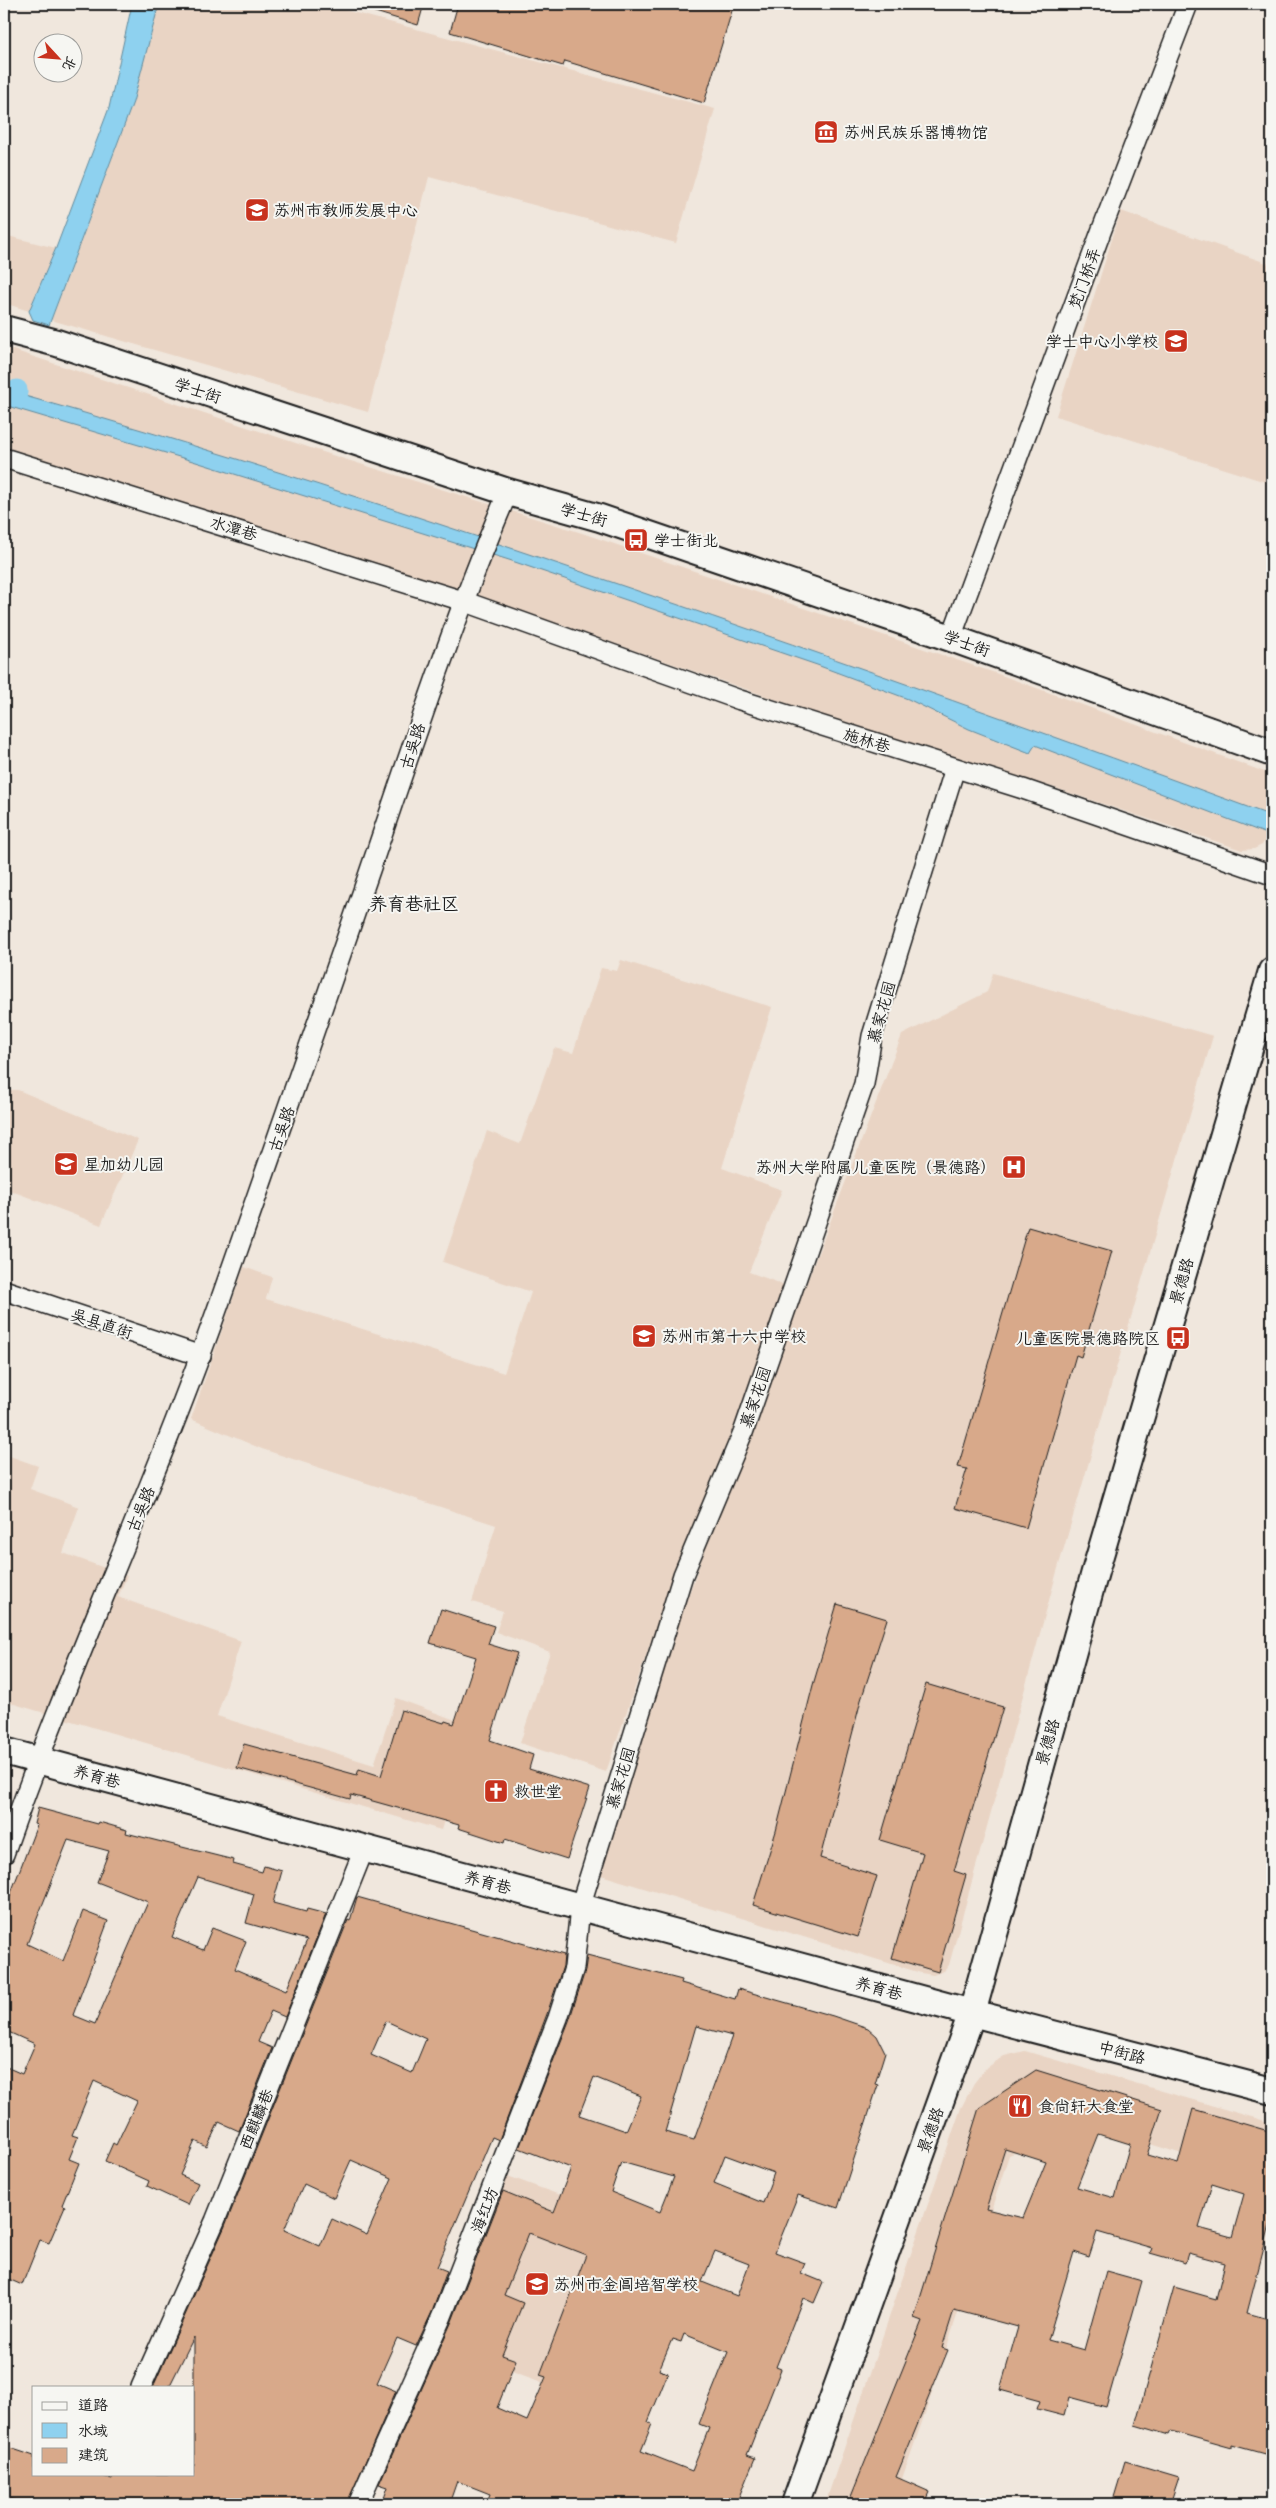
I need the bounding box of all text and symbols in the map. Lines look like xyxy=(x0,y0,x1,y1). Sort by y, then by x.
north arrow xyxy=(32,32,82,82)
text: 北 xyxy=(56,52,80,73)
museum icon: 苏州民族乐器博物馆 xyxy=(813,119,839,145)
place label: 苏州民族乐器博物馆 xyxy=(844,123,988,146)
school or university icon: 苏州市教师发展中心 xyxy=(244,197,270,223)
place label: 苏州市教师发展中心 xyxy=(274,201,418,224)
street label: 梵门桥弄 xyxy=(1065,245,1108,313)
school or university icon: 学士中心小学校 xyxy=(1163,328,1189,354)
place label: 学士中心小学校 xyxy=(1046,332,1158,355)
street label: 学士街 xyxy=(171,374,224,411)
street label: 学士街 xyxy=(557,499,610,534)
street label: 水潭巷 xyxy=(207,512,260,548)
bus stop icon: 学士街北 xyxy=(623,527,649,553)
place label: 学士街北 xyxy=(654,531,718,554)
street label: 学士街 xyxy=(940,626,993,664)
street label: 古吴路 xyxy=(396,720,433,773)
street label: 施林巷 xyxy=(840,724,893,760)
district label: 养育巷社区 xyxy=(369,894,459,919)
street label: 慕家花园 xyxy=(864,979,903,1047)
street label: 古吴路 xyxy=(264,1103,302,1156)
school or university icon: 星加幼儿园 xyxy=(53,1151,79,1177)
hospital icon: 苏州大学附属儿童医院（景德路） xyxy=(1001,1154,1027,1180)
place label: 星加幼儿园 xyxy=(84,1155,164,1178)
place label: 苏州大学附属儿童医院（景德路） xyxy=(756,1158,996,1181)
street label: 景德路 xyxy=(1166,1255,1201,1308)
street label: 吴县直街 xyxy=(67,1305,135,1346)
school or university icon: 苏州市第十六中学校 xyxy=(631,1323,657,1349)
bus stop icon: 儿童医院景德路院区 xyxy=(1165,1325,1191,1351)
place label: 苏州市第十六中学校 xyxy=(662,1327,806,1350)
place label: 儿童医院景德路院区 xyxy=(1016,1329,1160,1352)
street label: 慕家花园 xyxy=(736,1364,779,1432)
street label: 古吴路 xyxy=(122,1483,162,1537)
street label: 景德路 xyxy=(1032,1716,1067,1769)
street label: 慕家花园 xyxy=(602,1745,643,1813)
street label: 养育巷 xyxy=(70,1761,123,1796)
church icon: 救世堂 xyxy=(483,1778,509,1804)
place label: 救世堂 xyxy=(514,1782,562,1805)
street label: 养育巷 xyxy=(461,1867,514,1902)
street label: 养育巷 xyxy=(852,1973,905,2008)
street label: 中街路 xyxy=(1095,2037,1148,2072)
street label: 西麒麟巷 xyxy=(236,2086,281,2154)
restaurant icon: 食尚轩大食堂 xyxy=(1007,2093,1033,2119)
place label: 食尚轩大食堂 xyxy=(1038,2097,1134,2120)
street label: 景德路 xyxy=(913,2104,951,2157)
street label: 海红坊 xyxy=(467,2184,506,2237)
school or university icon: 苏州市金阊培智学校 xyxy=(524,2271,550,2297)
place label: 苏州市金阊培智学校 xyxy=(554,2275,698,2298)
legend xyxy=(32,2386,195,2476)
text: 道路 xyxy=(78,2396,108,2418)
text: 水域 xyxy=(78,2422,108,2444)
text: 建筑 xyxy=(78,2446,108,2468)

